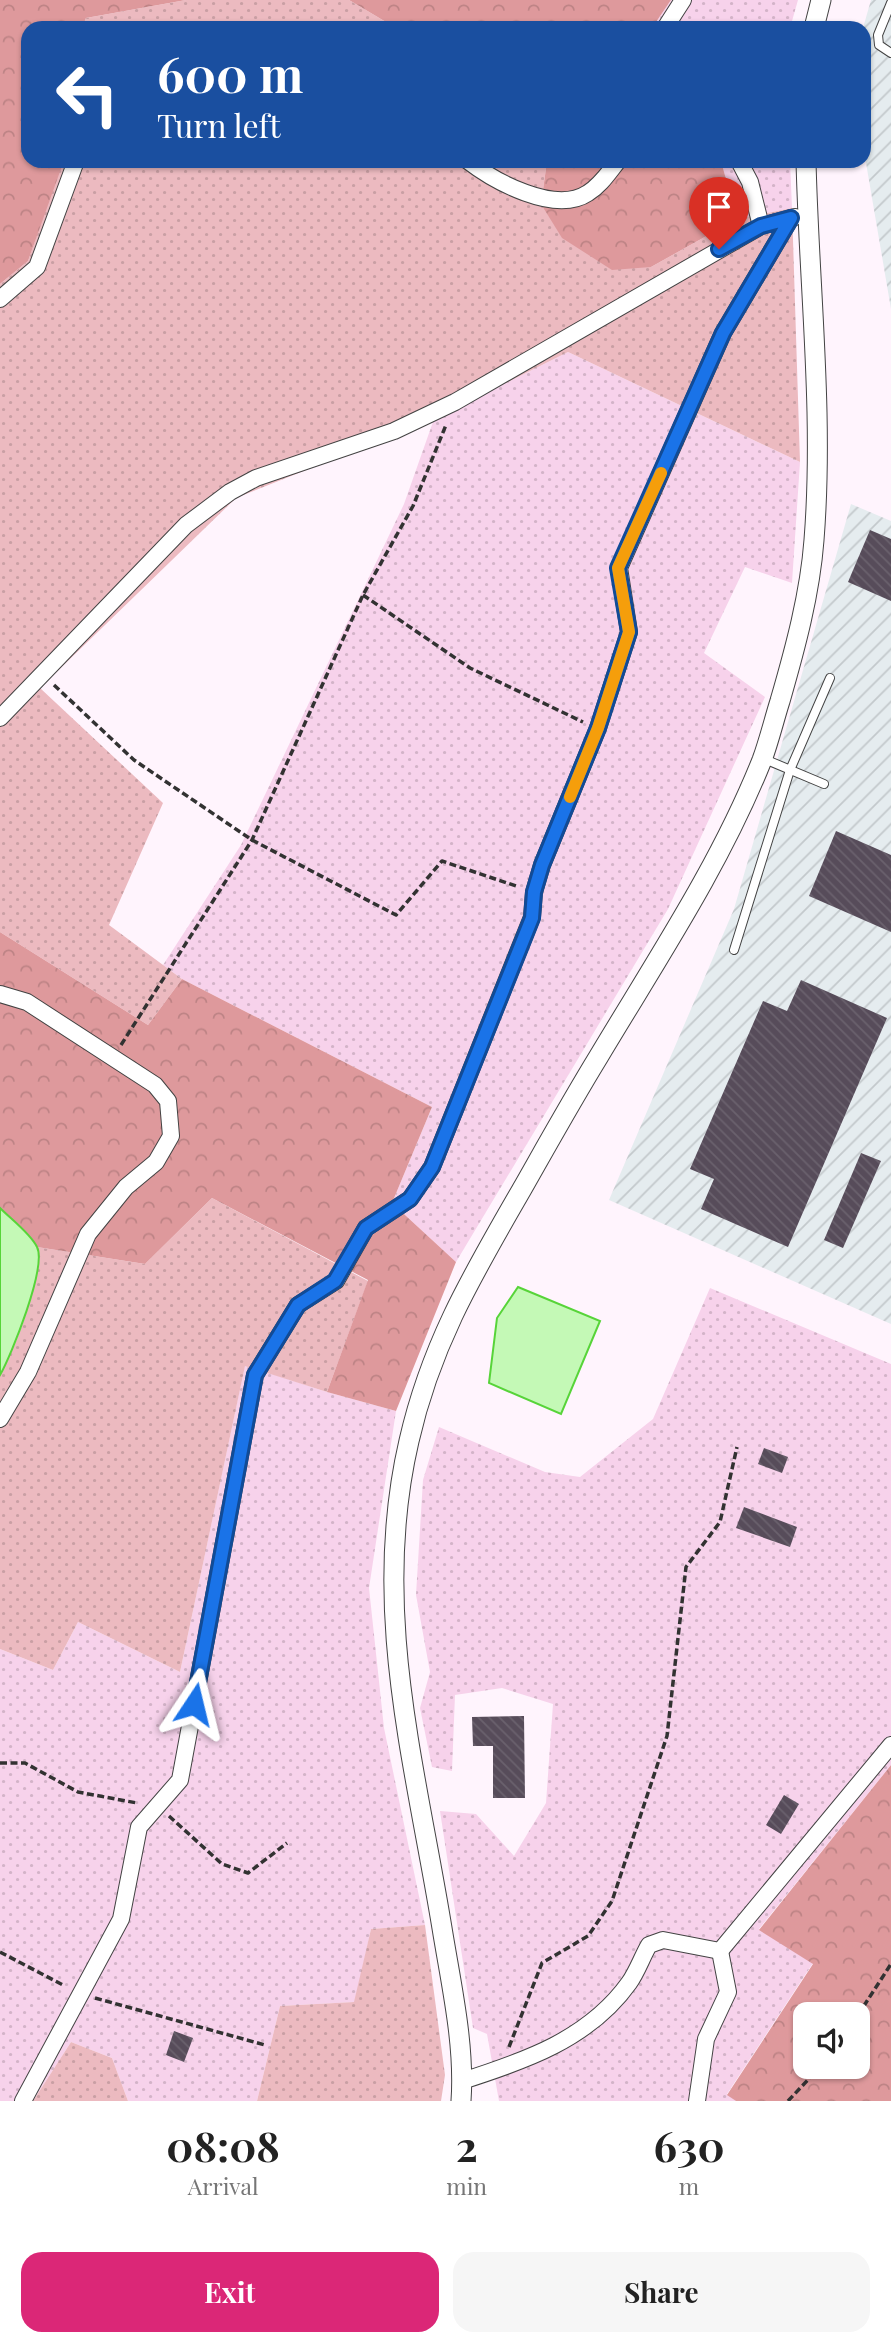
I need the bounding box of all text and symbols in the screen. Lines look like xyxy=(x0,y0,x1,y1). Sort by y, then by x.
text: 600 m xyxy=(157,40,303,105)
icon: left xyxy=(42,49,133,140)
text: Turn left xyxy=(157,103,281,146)
pin xyxy=(689,177,749,249)
icon: arrive xyxy=(700,188,738,226)
position arrow xyxy=(157,1667,231,1741)
map controls xyxy=(793,2002,870,2079)
button: sound xyxy=(793,2002,870,2079)
text: 08:08 xyxy=(166,2117,280,2173)
text: 2 xyxy=(456,2117,478,2173)
text: 630 xyxy=(653,2117,725,2173)
text: Arrival xyxy=(188,2170,259,2201)
text: min xyxy=(446,2170,487,2201)
text: m xyxy=(679,2170,699,2201)
button: Exit xyxy=(21,2252,439,2332)
button: Share xyxy=(453,2252,870,2332)

